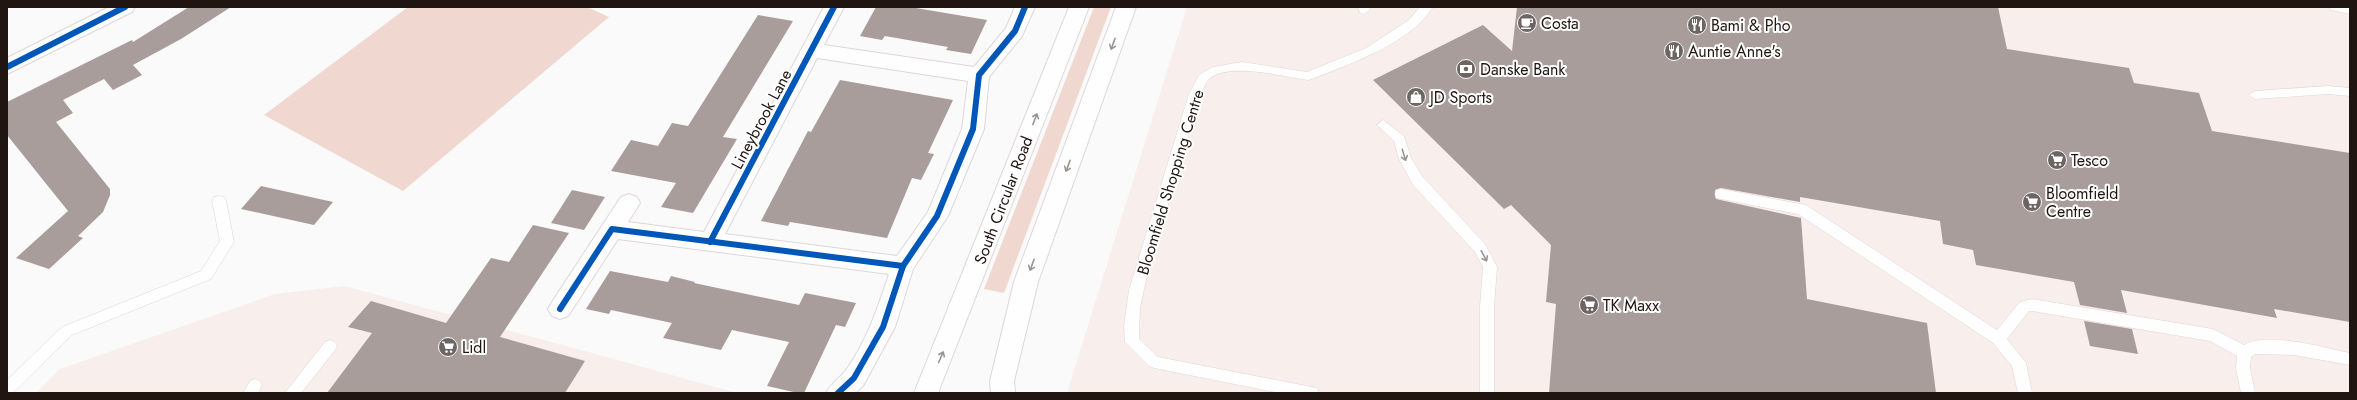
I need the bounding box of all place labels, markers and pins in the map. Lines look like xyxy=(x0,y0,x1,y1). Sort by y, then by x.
cafe icon: Costa xyxy=(1516,12,1538,34)
place label: Costa xyxy=(1541,12,1579,35)
restaurant icon: Bami & Pho xyxy=(1686,14,1708,36)
place label: Bami & Pho xyxy=(1711,14,1791,37)
restaurant icon: Auntie Anne's xyxy=(1663,40,1685,62)
place label: Auntie Anne's xyxy=(1688,40,1781,63)
bank icon: Danske Bank xyxy=(1455,58,1477,80)
place label: Danske Bank xyxy=(1480,58,1566,81)
shop icon: JD Sports xyxy=(1405,86,1427,108)
place label: JD Sports xyxy=(1428,86,1492,109)
supermarket icon: Tesco xyxy=(2046,149,2068,171)
place label: Tesco xyxy=(2071,149,2108,172)
place label: Bloomfield Centre xyxy=(2046,182,2118,223)
supermarket icon: Bloomfield Centre xyxy=(2021,191,2043,213)
supermarket icon: TK Maxx xyxy=(1578,294,1600,316)
place label: TK Maxx xyxy=(1603,294,1659,317)
supermarket icon: Lidl xyxy=(437,336,459,358)
place label: Lidl xyxy=(462,336,486,359)

